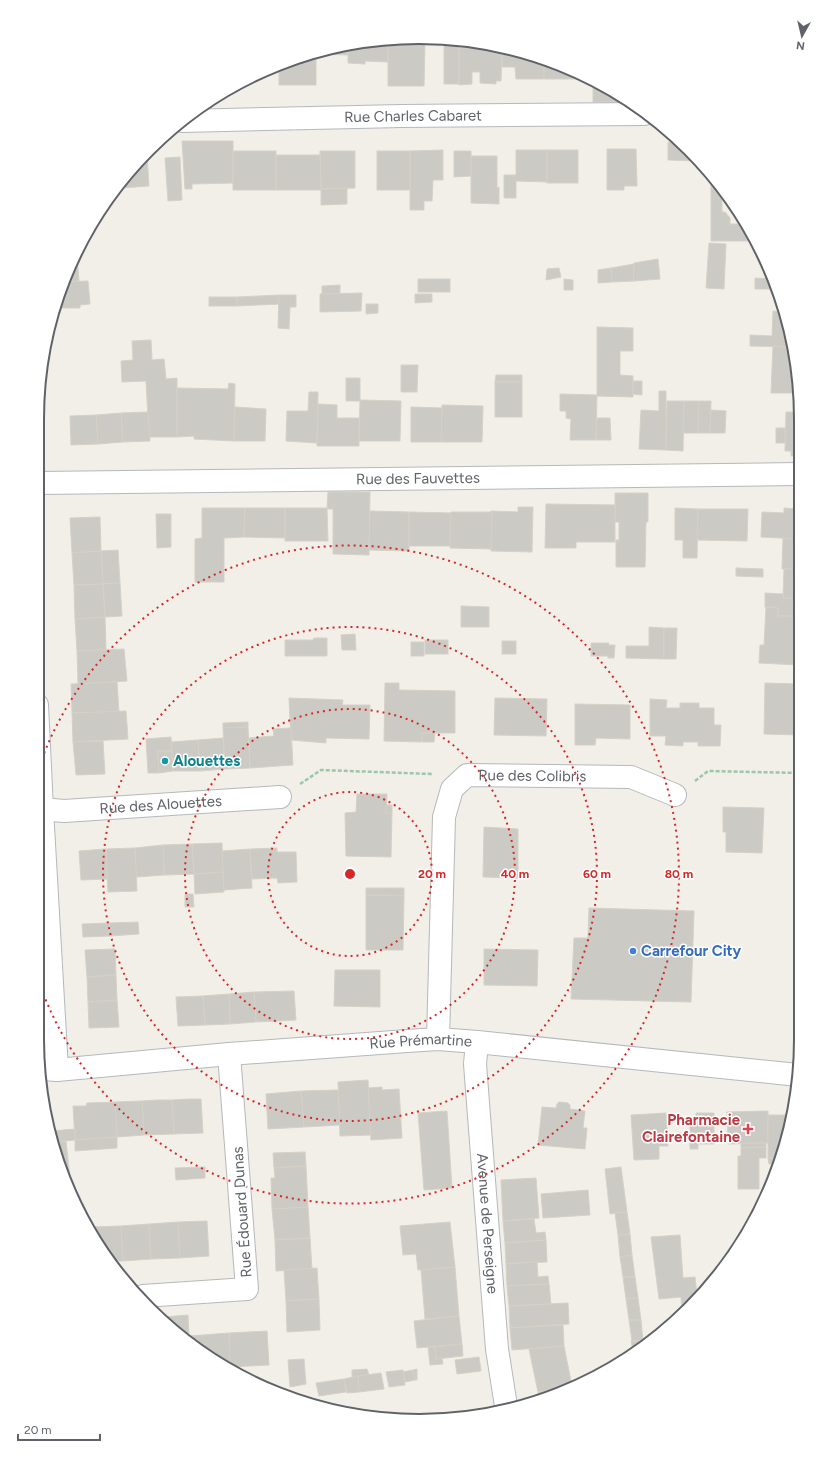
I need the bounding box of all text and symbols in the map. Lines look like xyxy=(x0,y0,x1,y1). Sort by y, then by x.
north arrow xyxy=(782,16,822,56)
text: N xyxy=(796,38,806,52)
street label: Rue Charles Cabaret xyxy=(344,106,482,126)
street label: Rue des Fauvettes xyxy=(356,469,480,488)
place label: Alouettes xyxy=(173,752,240,770)
marker: Alouettes xyxy=(160,756,170,766)
street label: Rue des Colibris xyxy=(478,766,586,785)
street label: Rue des Alouettes xyxy=(99,792,222,818)
centre of rings xyxy=(343,867,357,881)
text: 20 m xyxy=(418,867,446,881)
text: 40 m xyxy=(501,867,529,881)
text: 60 m xyxy=(583,867,611,881)
text: 80 m xyxy=(665,867,693,881)
place label: Carrefour City xyxy=(641,942,742,960)
marker: Carrefour City xyxy=(628,946,638,956)
street label: Rue Prémartine xyxy=(369,1030,473,1053)
place label: Pharmacie Clairefontaine xyxy=(642,1111,741,1146)
marker: Pharmacie Clairefontaine xyxy=(743,1124,753,1134)
street label: Rue Édouard Dunas xyxy=(228,1146,256,1278)
street label: Avenue de Perseigne xyxy=(473,1152,502,1294)
scale bar xyxy=(18,1416,100,1442)
text: 20 m xyxy=(24,1423,52,1437)

